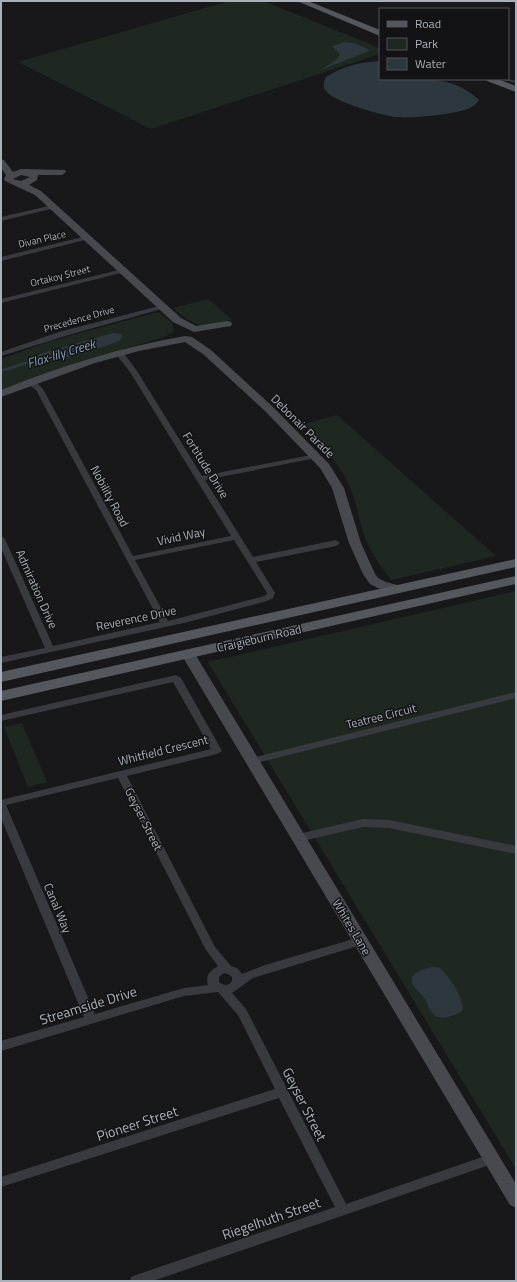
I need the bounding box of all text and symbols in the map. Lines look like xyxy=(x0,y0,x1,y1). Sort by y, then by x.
legend xyxy=(379,8,509,80)
text: Road xyxy=(415,14,441,33)
text: Park xyxy=(415,34,438,53)
text: Water xyxy=(415,54,446,73)
street label: Divan Place xyxy=(17,226,67,252)
street label: Ortakoy Street xyxy=(28,261,92,291)
street label: Precedence Drive xyxy=(42,302,116,336)
water label: Flax-lily Creek xyxy=(24,333,100,373)
street label: Debonair Parade xyxy=(267,390,339,462)
street label: Fortitude Drive xyxy=(178,428,234,502)
street label: Nobility Road xyxy=(86,462,134,530)
street label: Vivid Way xyxy=(155,522,207,550)
street label: Admiration Drive xyxy=(11,546,63,632)
street label: Reverence Drive xyxy=(94,600,178,636)
street label: Craigieburn Road xyxy=(215,619,303,657)
street label: Teatree Circuit xyxy=(344,698,419,734)
street label: Whitfield Crescent xyxy=(116,729,211,770)
street label: Geyser Street xyxy=(120,784,168,854)
street label: Canal Way xyxy=(39,880,77,936)
street label: Whites Lane xyxy=(328,895,376,959)
street label: Streamside Drive xyxy=(37,980,139,1030)
street label: Geyser Street xyxy=(278,1064,333,1144)
street label: Pioneer Street xyxy=(94,1100,180,1146)
street label: Riegelhuth Street xyxy=(219,1191,323,1245)

